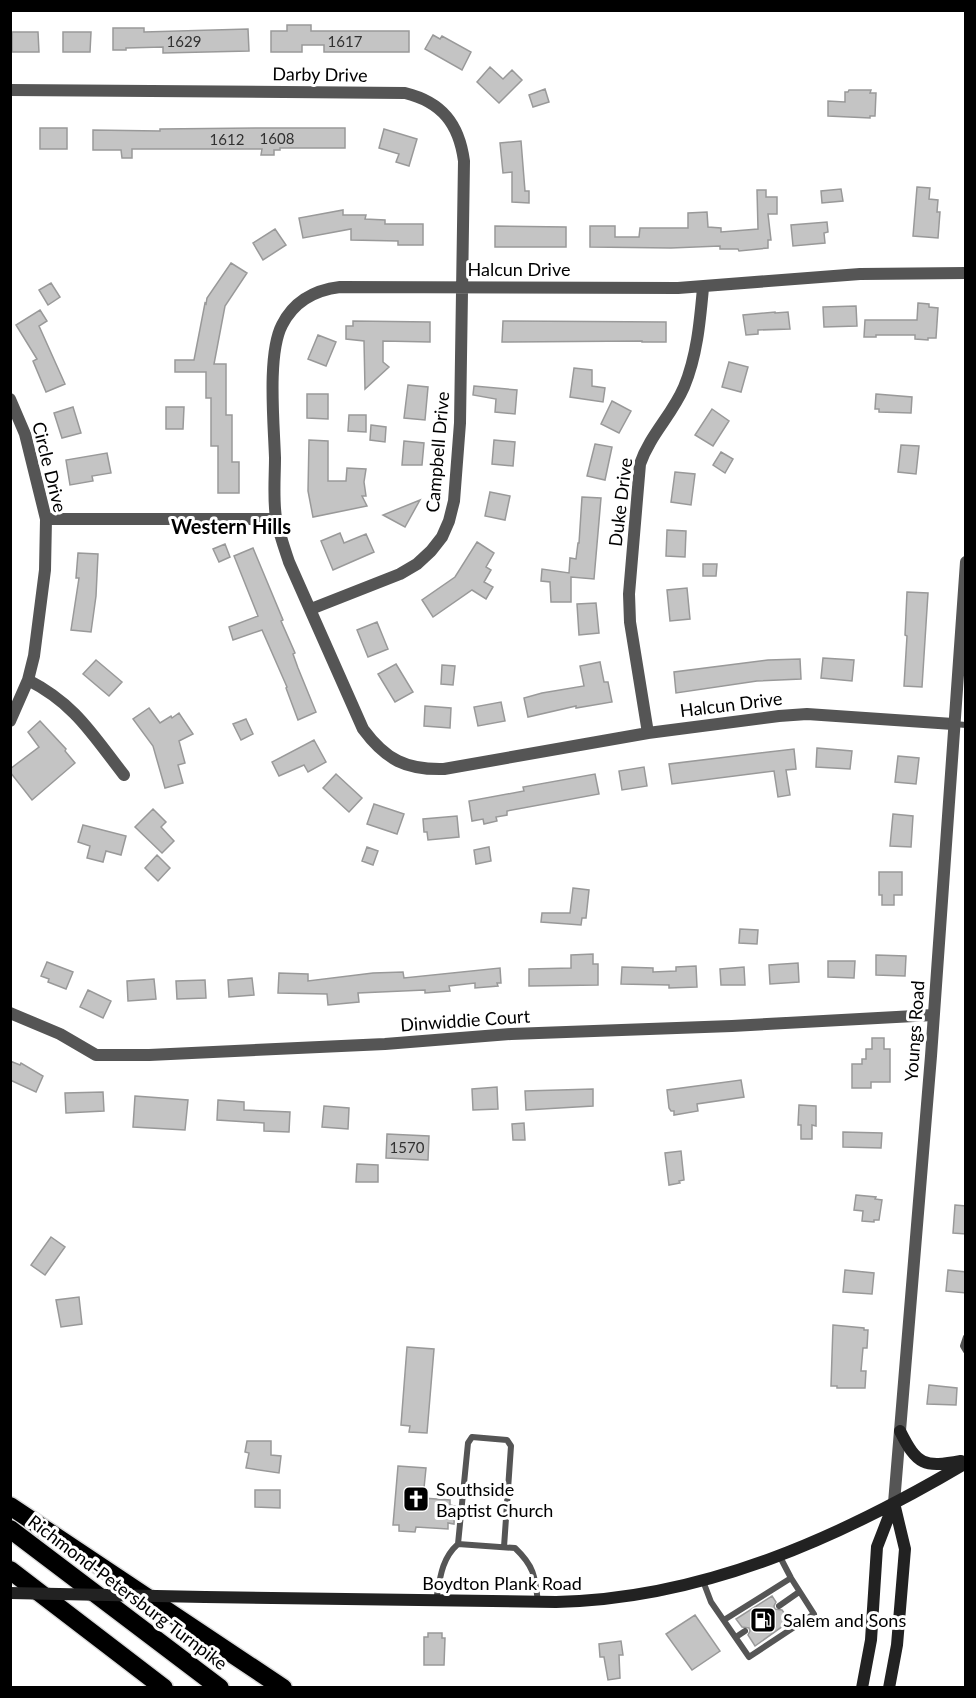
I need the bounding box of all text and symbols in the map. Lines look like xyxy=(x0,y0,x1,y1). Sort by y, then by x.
house number: 1629 xyxy=(167,32,201,50)
house number: 1617 xyxy=(328,32,363,50)
street label: Darby Drive xyxy=(272,62,368,86)
house number: 1608 xyxy=(260,129,294,147)
house number: 1612 xyxy=(210,130,244,148)
street label: Halcun Drive xyxy=(468,258,570,280)
street label: Campbell Drive xyxy=(421,391,453,513)
street label: Circle Drive xyxy=(28,420,72,514)
street label: Duke Drive xyxy=(604,456,636,548)
district label: Western Hills xyxy=(171,514,291,538)
street label: Halcun Drive xyxy=(679,687,783,721)
street label: Youngs Road xyxy=(899,980,929,1082)
street label: Dinwiddie Court xyxy=(399,1004,531,1036)
house number: 1570 xyxy=(390,1138,425,1156)
place label: Southside Baptist Church xyxy=(436,1478,553,1521)
church icon: Southside Baptist Church xyxy=(401,1484,431,1514)
street label: Richmond-Petersburg Turnpike xyxy=(24,1510,232,1674)
street label: Boydton Plank Road xyxy=(422,1572,582,1594)
fuel station icon: Salem and Sons xyxy=(748,1605,778,1635)
place label: Salem and Sons xyxy=(783,1609,906,1631)

